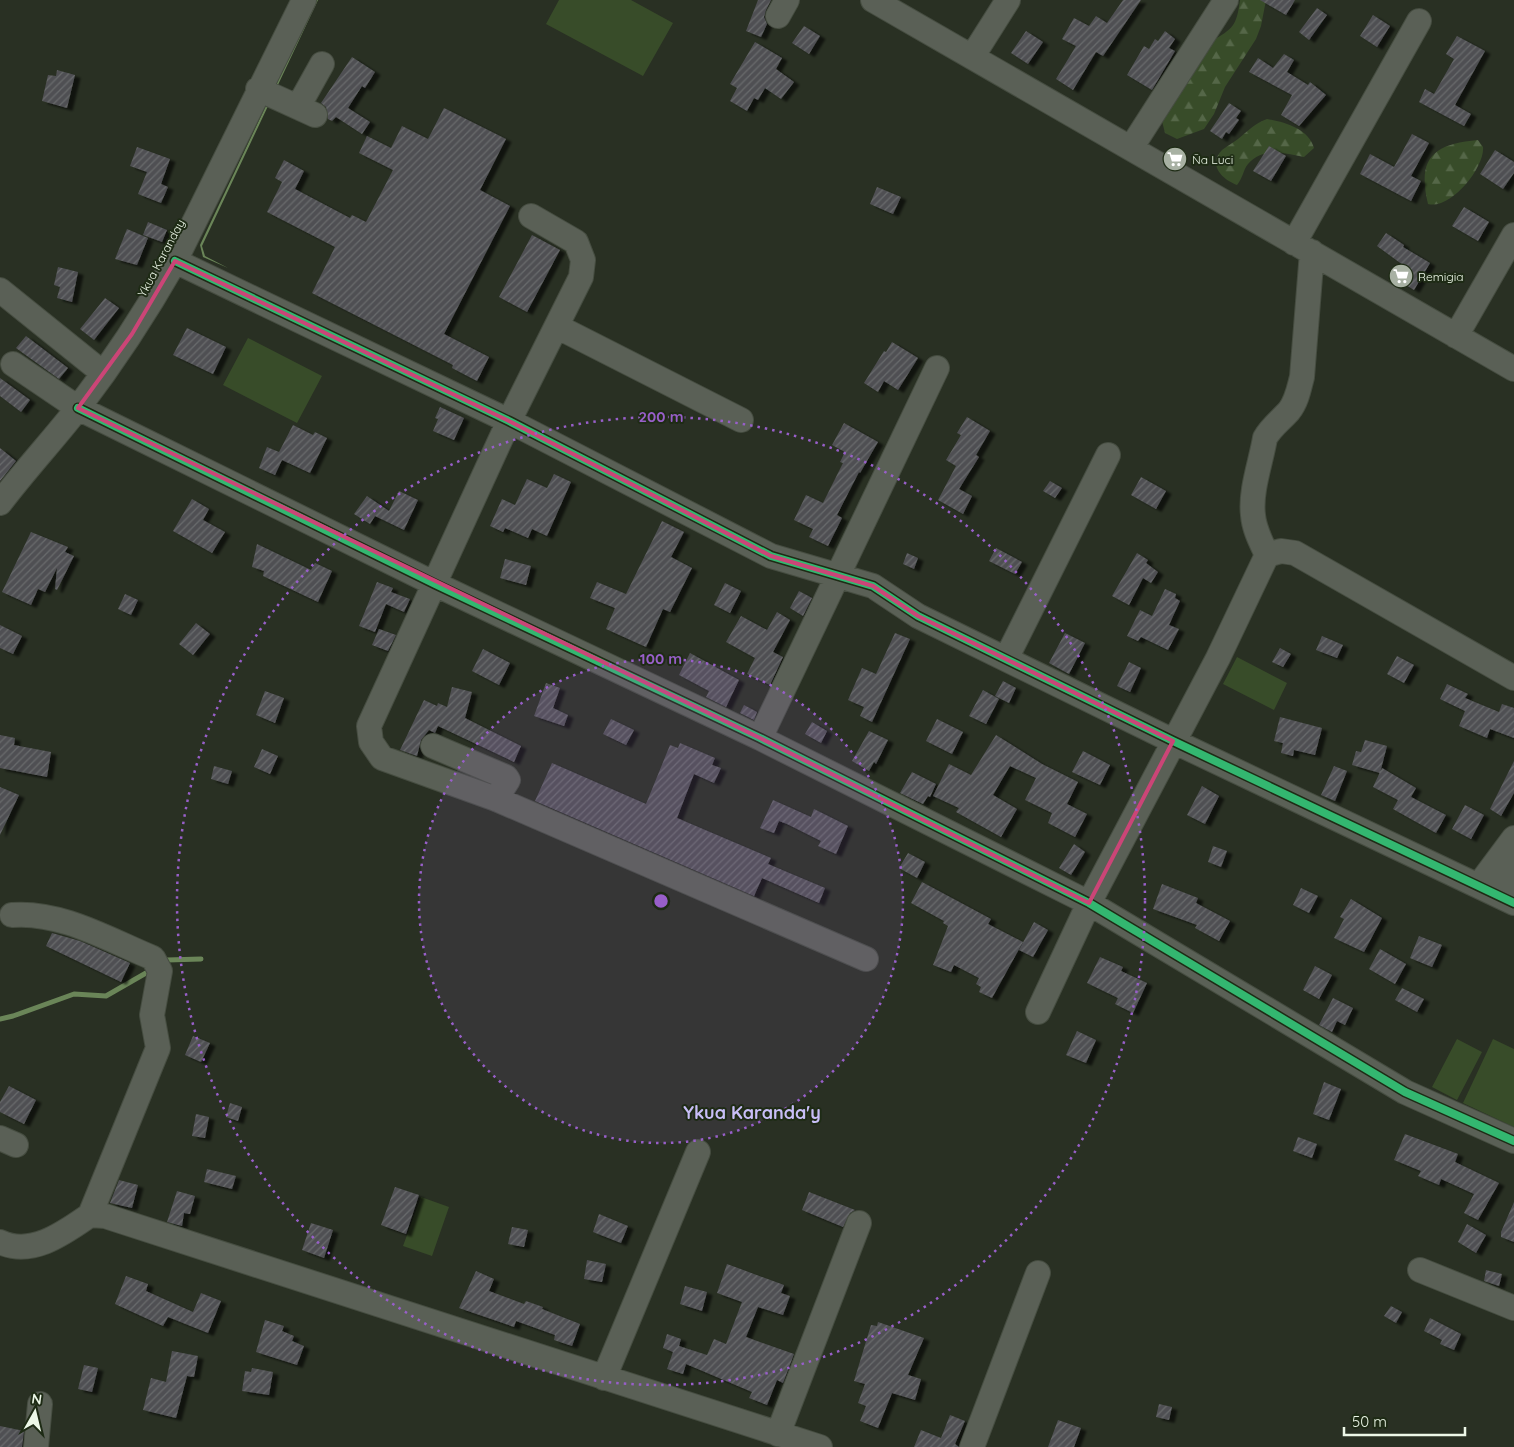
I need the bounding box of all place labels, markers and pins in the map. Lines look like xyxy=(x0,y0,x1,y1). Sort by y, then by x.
supermarket icon: Ña Luci xyxy=(1162,146,1188,172)
place label: Ña Luci xyxy=(1192,152,1233,167)
supermarket icon: Remigia xyxy=(1388,263,1414,289)
place label: Remigia xyxy=(1418,269,1464,284)
centre of rings xyxy=(652,892,670,910)

